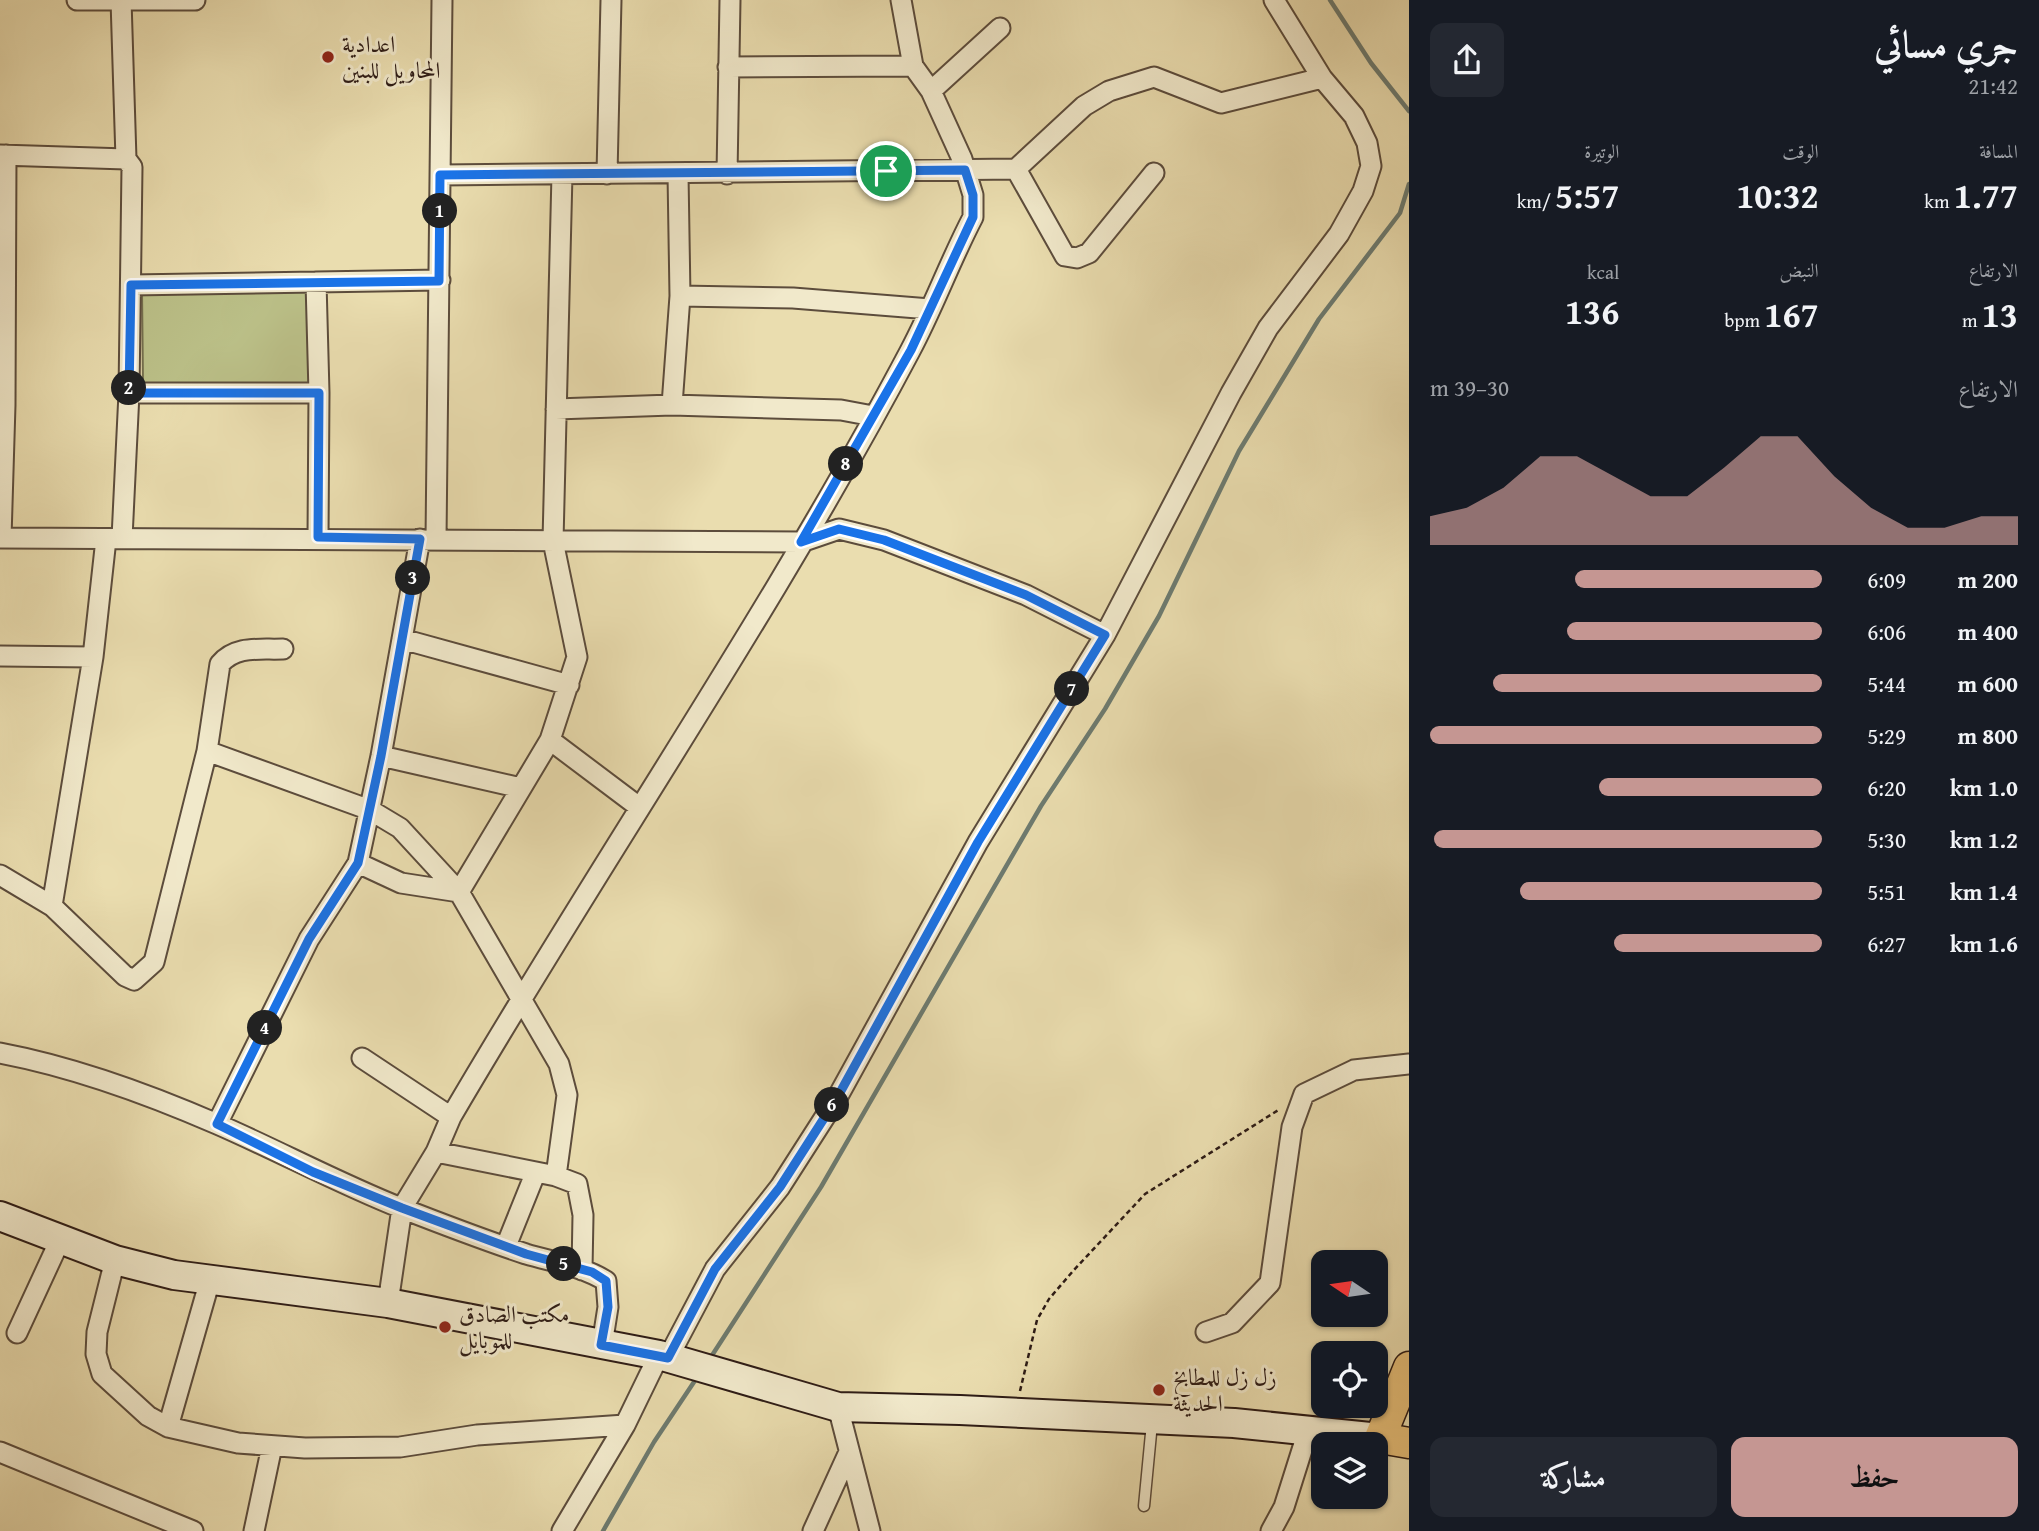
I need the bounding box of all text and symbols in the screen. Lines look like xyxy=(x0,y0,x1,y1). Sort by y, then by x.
text: جري مسائي xyxy=(1874,15,2018,71)
button: share xyxy=(1430,23,1504,97)
place label: اعدادية المحاويل للبنين xyxy=(342,27,441,87)
marker: اعدادية المحاويل للبنين xyxy=(320,49,336,65)
text: 21:42 xyxy=(1968,69,2018,102)
text: الوتيرة xyxy=(1584,137,1619,165)
text: الوقت xyxy=(1782,137,1819,165)
text: المسافة xyxy=(1979,137,2018,165)
pin xyxy=(856,141,916,201)
icon: arrive xyxy=(867,152,905,190)
text: 5:57 xyxy=(1555,170,1619,221)
text: 10:32 xyxy=(1736,170,1819,221)
text: 1.77 xyxy=(1954,170,2018,221)
text: /km xyxy=(1517,187,1555,215)
text: km xyxy=(1924,187,1954,215)
pin: 1 xyxy=(422,194,458,228)
text: 1 xyxy=(435,196,444,224)
text: النبض xyxy=(1780,256,1819,284)
text: الارتفاع xyxy=(1969,256,2018,284)
text: kcal xyxy=(1587,258,1619,286)
text: 136 xyxy=(1565,286,1619,337)
text: 167 xyxy=(1764,289,1819,340)
text: 13 xyxy=(1982,289,2018,340)
text: bpm xyxy=(1724,306,1764,334)
text: m xyxy=(1962,306,1982,334)
pin: 2 xyxy=(111,370,146,406)
text: 30–39 m xyxy=(1430,371,1509,404)
text: الارتفاع xyxy=(1958,372,2018,405)
text: 2 xyxy=(124,373,133,401)
pin: 8 xyxy=(828,447,864,482)
text: 8 xyxy=(841,449,850,477)
pin: 3 xyxy=(396,560,430,596)
text: 3 xyxy=(408,563,417,591)
text: 6:09 xyxy=(1867,563,1906,596)
text: 200 m xyxy=(1957,563,2018,596)
text: 6:06 xyxy=(1867,615,1906,648)
text: 400 m xyxy=(1957,615,2018,648)
text: 5:44 xyxy=(1867,667,1906,700)
text: 600 m xyxy=(1957,667,2018,700)
pin: 7 xyxy=(1054,672,1090,706)
text: 7 xyxy=(1067,674,1076,702)
text: 5:29 xyxy=(1867,719,1906,752)
text: 800 m xyxy=(1957,719,2018,752)
text: 6:20 xyxy=(1867,771,1906,804)
text: 1.0 km xyxy=(1950,771,2018,804)
text: 5:30 xyxy=(1867,823,1906,856)
text: 1.2 km xyxy=(1950,823,2018,856)
text: 5:51 xyxy=(1867,875,1906,908)
text: 1.4 km xyxy=(1950,875,2018,908)
text: 6:27 xyxy=(1867,927,1906,960)
text: 1.6 km xyxy=(1950,927,2018,960)
pin: 4 xyxy=(247,1010,282,1046)
text: 4 xyxy=(260,1013,269,1041)
pin: 6 xyxy=(814,1088,850,1122)
text: 6 xyxy=(827,1090,836,1118)
pin: 5 xyxy=(546,1246,582,1282)
text: 5 xyxy=(559,1249,568,1277)
north arrow xyxy=(1311,1250,1388,1326)
map controls xyxy=(1311,1250,1388,1509)
place label: مكتب الصادق للموبايل xyxy=(459,1297,570,1357)
marker: مكتب الصادق للموبايل xyxy=(437,1319,453,1335)
button: locate xyxy=(1311,1341,1388,1418)
place label: زل زل للمطابخ الحديثة xyxy=(1173,1360,1277,1419)
marker: زل زل للمطابخ الحديثة xyxy=(1151,1382,1167,1398)
button: layers xyxy=(1311,1432,1388,1509)
button: مشاركة xyxy=(1430,1437,1717,1517)
button: حفظ xyxy=(1731,1437,2018,1517)

